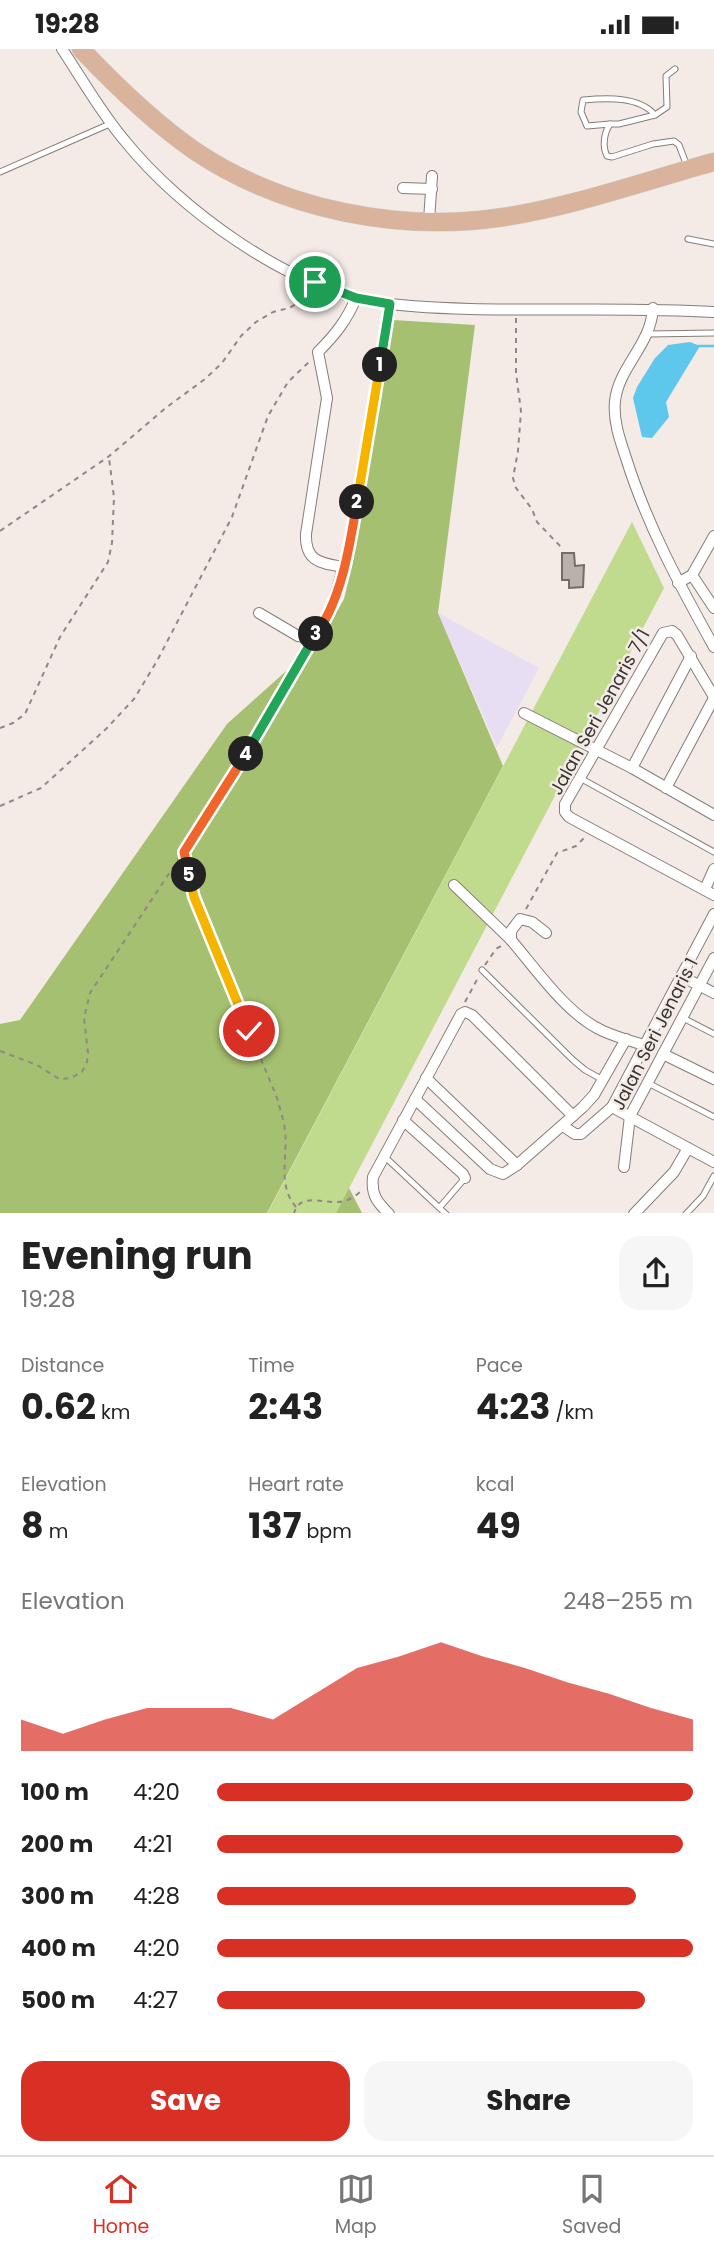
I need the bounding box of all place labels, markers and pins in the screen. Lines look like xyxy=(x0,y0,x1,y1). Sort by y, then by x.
pin xyxy=(285,252,345,312)
pin: 1 xyxy=(362,347,398,383)
pin: 2 xyxy=(340,484,374,519)
pin: 3 xyxy=(298,617,334,651)
pin: 4 xyxy=(229,737,264,771)
pin: 5 xyxy=(172,857,206,893)
pin xyxy=(219,1001,279,1061)

